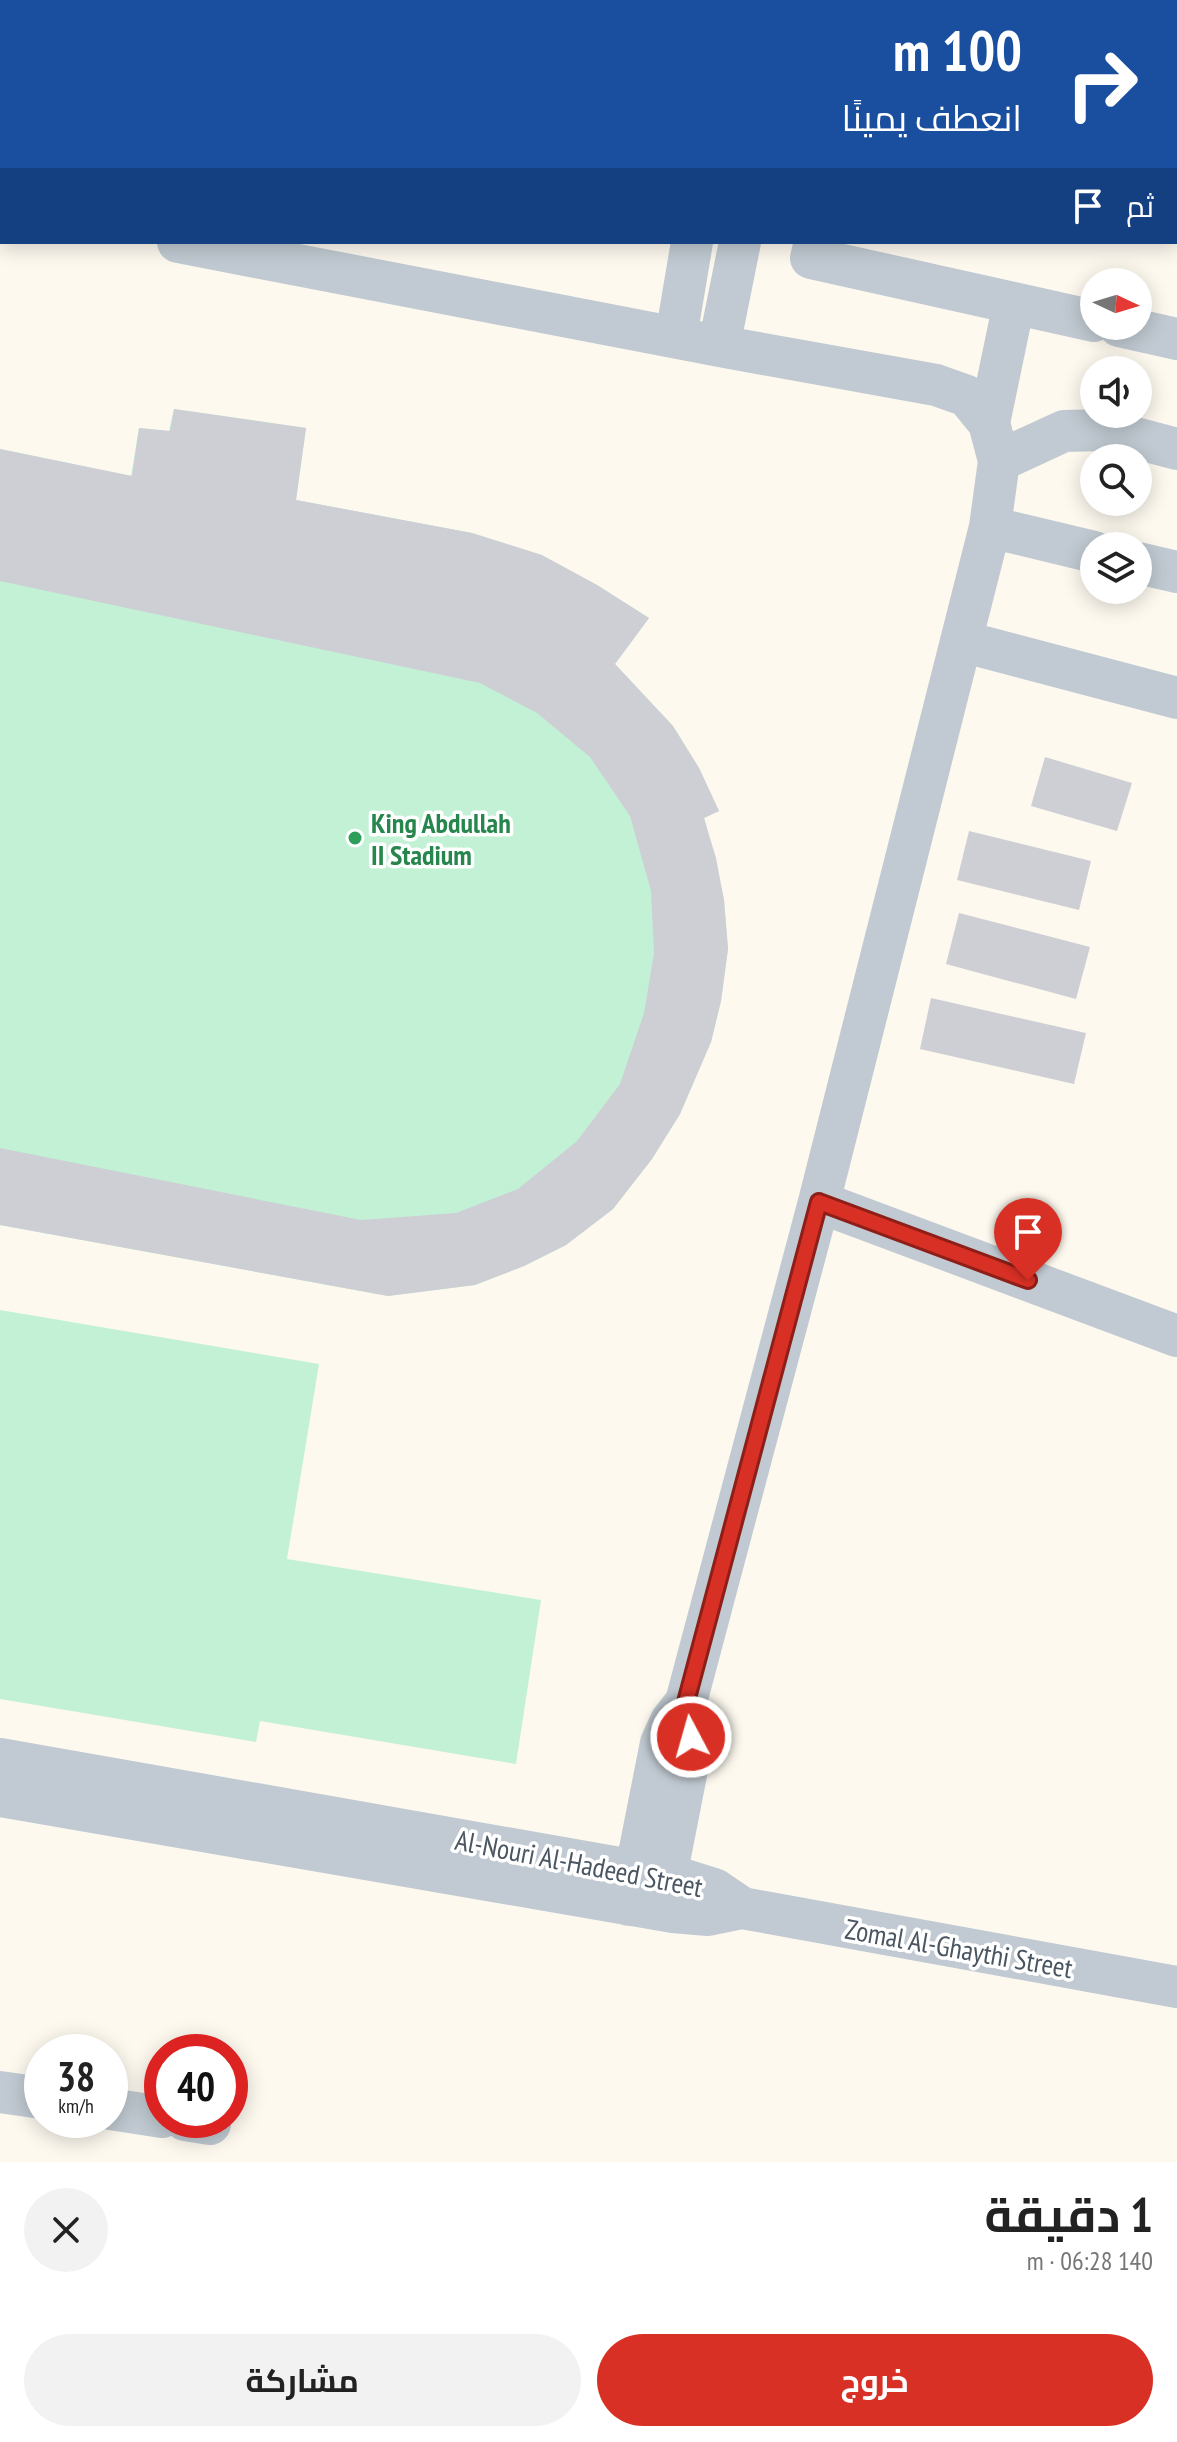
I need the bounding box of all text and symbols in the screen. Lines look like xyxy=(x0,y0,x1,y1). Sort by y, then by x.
text: 100 m xyxy=(893,14,1022,86)
icon: right xyxy=(1050,32,1154,136)
text: انعطف يمينًا xyxy=(842,94,1022,141)
icon: arrive xyxy=(1066,184,1110,228)
text: ثم xyxy=(1126,186,1154,225)
north arrow xyxy=(1080,268,1152,340)
map controls xyxy=(1080,268,1152,604)
button: sound xyxy=(1080,356,1152,428)
button: search xyxy=(1080,444,1152,516)
button: layers xyxy=(1080,532,1152,604)
place label: King Abdullah II Stadium xyxy=(371,804,511,873)
marker: King Abdullah II Stadium xyxy=(346,829,364,847)
pin xyxy=(994,1198,1062,1280)
icon: arrive xyxy=(1006,1210,1050,1254)
position arrow xyxy=(649,1695,733,1779)
street label: Al-Nouri Al-Hadeed Street xyxy=(452,1821,706,1905)
street label: Zomal Al-Ghaythi Street xyxy=(842,1910,1076,1986)
speed limit sign: 40 xyxy=(144,2034,248,2138)
text: 38 xyxy=(57,2050,95,2102)
text: km/h xyxy=(58,2093,94,2119)
text: 1 دقيقة xyxy=(985,2183,1153,2245)
button: close xyxy=(24,2188,108,2272)
text: 140 m · 06:28 xyxy=(1027,2244,1153,2277)
button: مشاركة xyxy=(24,2334,581,2426)
button: خروج xyxy=(597,2334,1153,2426)

